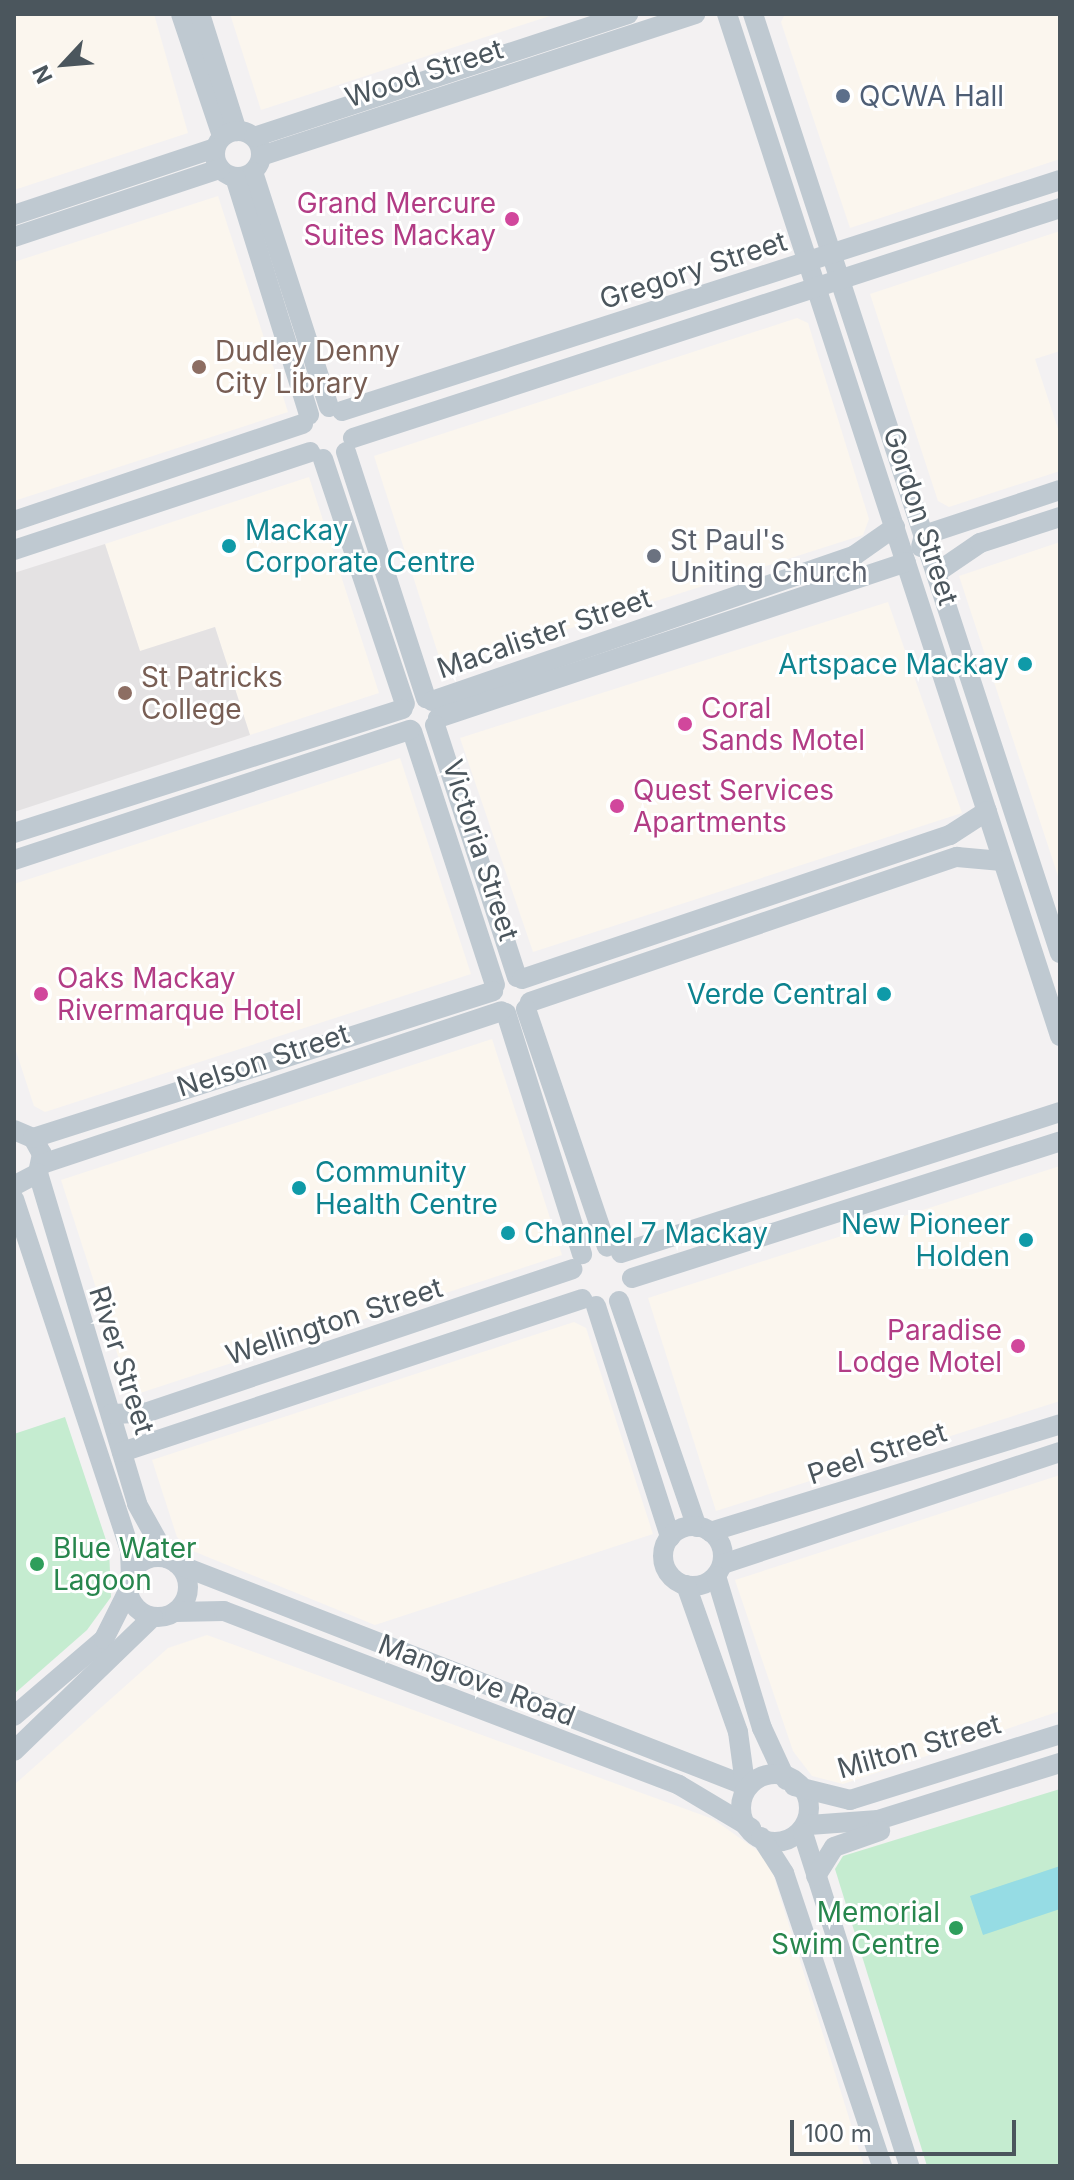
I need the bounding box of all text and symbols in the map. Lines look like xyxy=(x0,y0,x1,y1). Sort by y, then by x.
north arrow xyxy=(24,24,104,104)
street label: Wood Street xyxy=(341,32,507,114)
text: N xyxy=(27,61,58,88)
place label: QCWA Hall xyxy=(859,79,1004,113)
marker: QCWA Hall xyxy=(834,87,852,105)
place label: Grand Mercure Suites Mackay xyxy=(297,186,496,252)
marker: Grand Mercure Suites Mackay xyxy=(503,210,521,228)
street label: Gregory Street xyxy=(595,224,791,316)
place label: Dudley Denny City Library xyxy=(215,334,400,400)
marker: Dudley Denny City Library xyxy=(190,358,208,376)
street label: Gordon Street xyxy=(876,423,966,609)
place label: Mackay Corporate Centre xyxy=(245,513,475,579)
place label: St Paul's Uniting Church xyxy=(670,523,868,589)
marker: Mackay Corporate Centre xyxy=(220,537,238,555)
marker: St Paul's Uniting Church xyxy=(645,547,663,565)
street label: Macalister Street xyxy=(433,581,655,685)
place label: Artspace Mackay xyxy=(778,647,1009,681)
marker: Artspace Mackay xyxy=(1016,655,1034,673)
place label: St Patricks College xyxy=(141,660,283,726)
marker: St Patricks College xyxy=(116,684,134,702)
place label: Coral Sands Motel xyxy=(701,691,865,757)
marker: Coral Sands Motel xyxy=(676,715,694,733)
street label: Victoria Street xyxy=(436,755,526,945)
place label: Quest Services Apartments xyxy=(633,773,834,839)
marker: Quest Services Apartments xyxy=(608,797,626,815)
place label: Oaks Mackay Rivermarque Hotel xyxy=(57,961,302,1027)
place label: Verde Central xyxy=(687,977,868,1011)
marker: Oaks Mackay Rivermarque Hotel xyxy=(32,985,50,1003)
marker: Verde Central xyxy=(875,985,893,1003)
street label: Nelson Street xyxy=(173,1016,353,1104)
place label: Community Health Centre xyxy=(315,1155,498,1221)
marker: Community Health Centre xyxy=(290,1179,308,1197)
place label: New Pioneer Holden xyxy=(841,1207,1010,1273)
place label: Channel 7 Mackay xyxy=(524,1216,768,1250)
marker: Channel 7 Mackay xyxy=(499,1224,517,1242)
marker: New Pioneer Holden xyxy=(1017,1231,1035,1249)
street label: Wellington Street xyxy=(222,1270,446,1372)
street label: River Street xyxy=(82,1282,162,1438)
place label: Paradise Lodge Motel xyxy=(837,1313,1002,1379)
marker: Paradise Lodge Motel xyxy=(1009,1337,1027,1355)
street label: Peel Street xyxy=(803,1415,951,1491)
place label: Blue Water Lagoon xyxy=(53,1531,196,1597)
marker: Blue Water Lagoon xyxy=(28,1555,46,1573)
street label: Mangrove Road xyxy=(374,1627,580,1733)
street label: Milton Street xyxy=(833,1707,1005,1785)
place label: Memorial Swim Centre xyxy=(771,1895,940,1961)
marker: Memorial Swim Centre xyxy=(947,1919,965,1937)
scale bar xyxy=(794,2104,1020,2154)
text: 100 m xyxy=(804,2119,872,2148)

